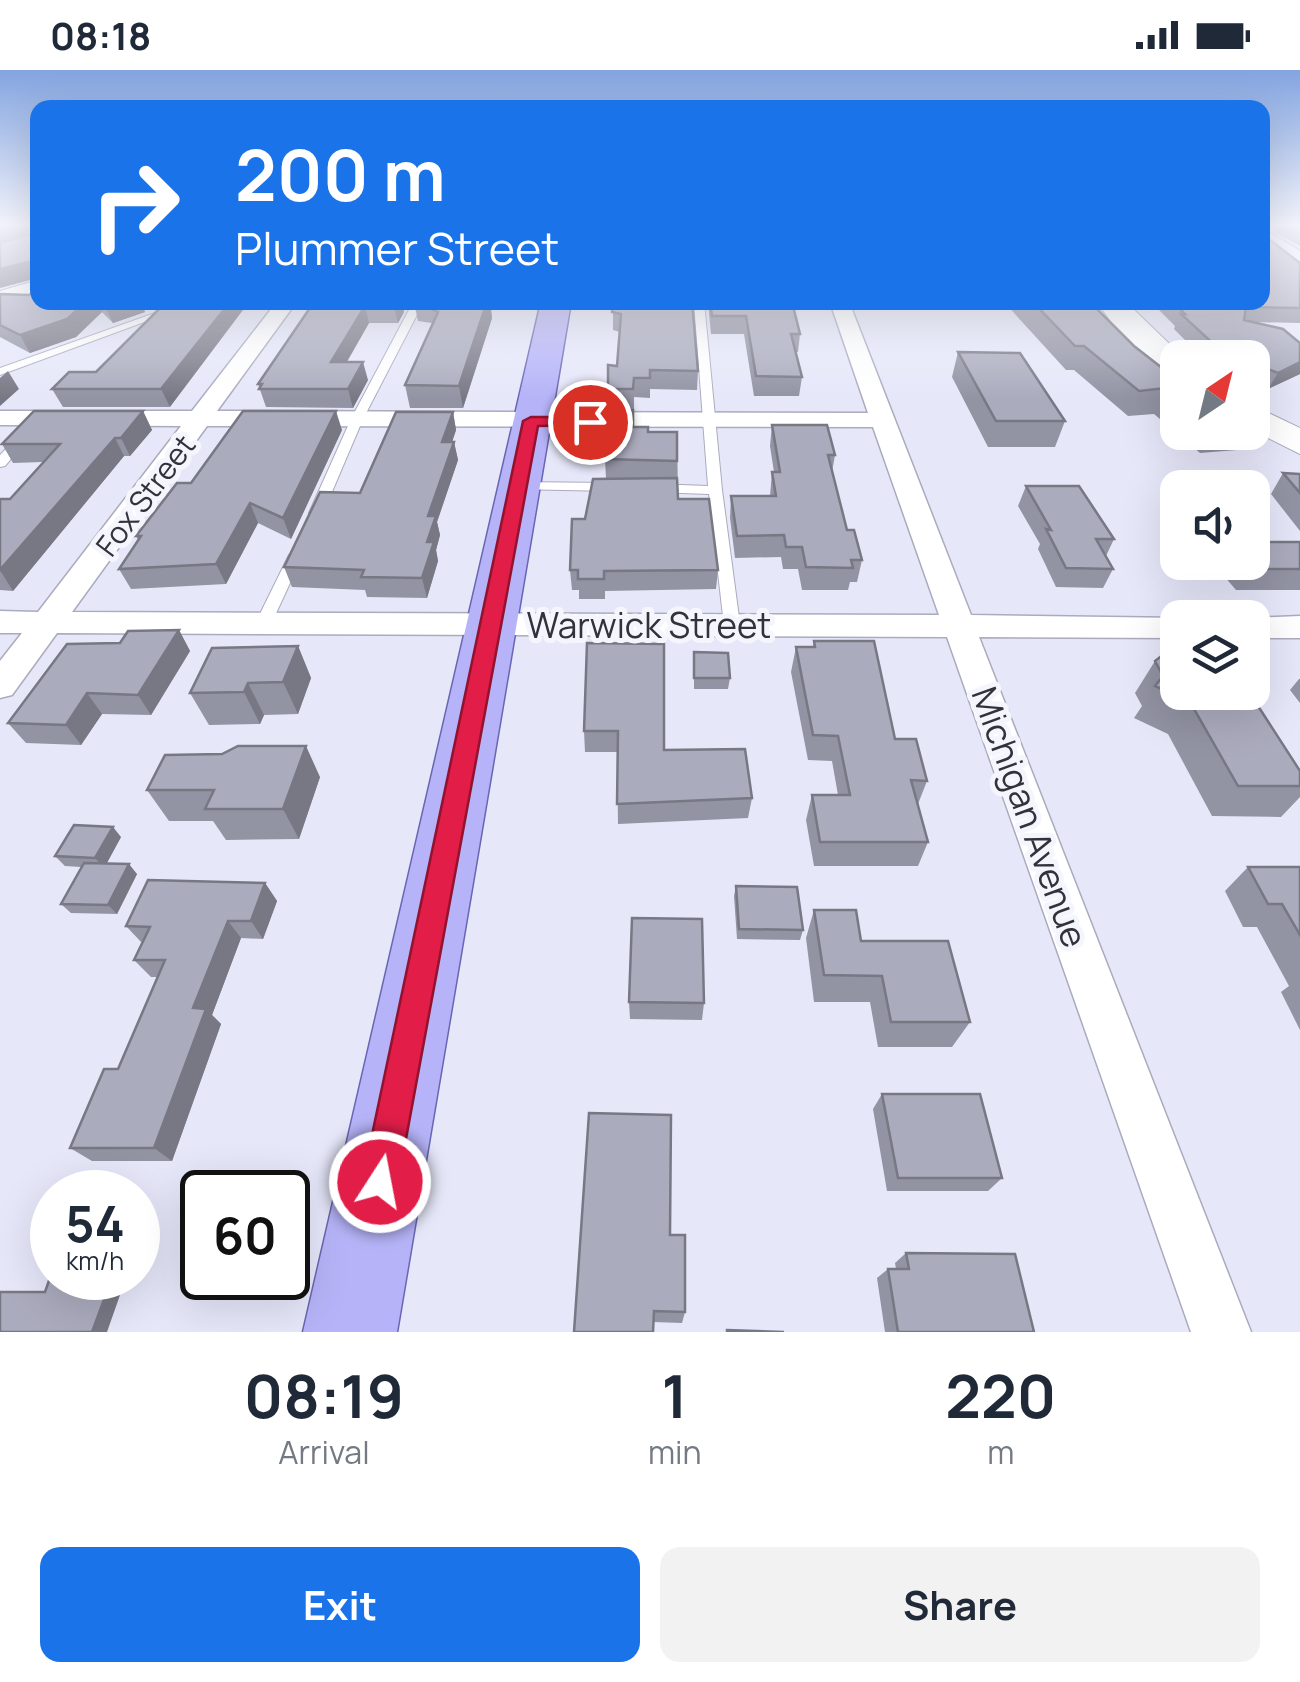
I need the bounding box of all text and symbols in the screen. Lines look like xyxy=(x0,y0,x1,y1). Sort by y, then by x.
text: 08:18 xyxy=(50,9,151,61)
text: 200 m xyxy=(235,126,446,222)
icon: right xyxy=(70,140,200,270)
text: Plummer Street xyxy=(235,217,559,279)
north arrow xyxy=(1160,340,1270,450)
map controls xyxy=(1160,340,1270,710)
pin xyxy=(548,380,633,465)
icon: arrive xyxy=(563,395,618,450)
street label: Fox Street xyxy=(86,426,204,564)
button: sound xyxy=(1160,470,1270,580)
button: layers xyxy=(1160,600,1270,710)
street label: Warwick Street xyxy=(527,601,771,649)
street label: Michigan Avenue xyxy=(961,680,1099,954)
position arrow xyxy=(328,1130,432,1234)
speed limit sign: 60 xyxy=(180,1170,310,1300)
text: 54 xyxy=(65,1189,125,1257)
text: km/h xyxy=(66,1243,124,1278)
text: 08:19 xyxy=(244,1354,404,1436)
text: 1 xyxy=(662,1354,688,1436)
text: 220 xyxy=(945,1354,1056,1436)
text: Arrival xyxy=(278,1430,370,1474)
text: min xyxy=(648,1430,702,1474)
text: m xyxy=(987,1430,1014,1474)
button: Exit xyxy=(40,1547,640,1662)
button: Share xyxy=(660,1547,1260,1662)

